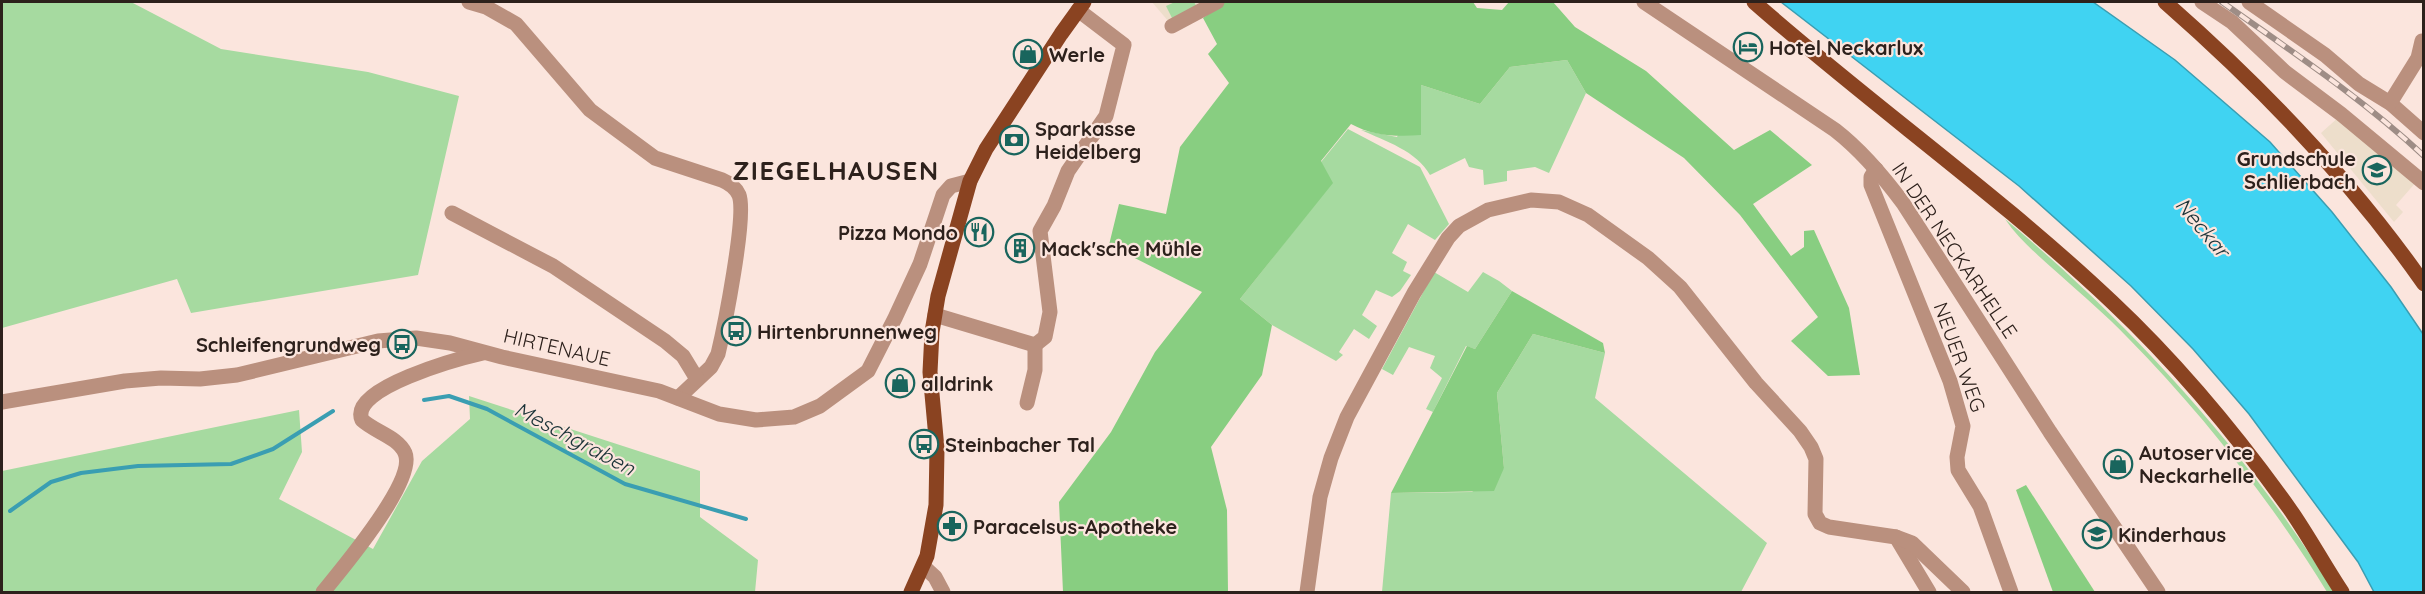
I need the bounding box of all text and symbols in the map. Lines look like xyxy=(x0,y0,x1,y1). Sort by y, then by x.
hotel icon: Hotel Neckarlux xyxy=(1732,31,1764,63)
place label: Hotel Neckarlux xyxy=(1769,35,1923,60)
shop icon: Werle xyxy=(1012,38,1044,70)
place label: Werle xyxy=(1049,42,1105,67)
place label: Sparkasse Heidelberg xyxy=(1035,116,1141,164)
bank icon: Sparkasse Heidelberg xyxy=(998,124,1030,156)
place label: Grundschule Schlierbach xyxy=(2237,146,2356,194)
district label: ZIEGELHAUSEN xyxy=(732,154,940,187)
school or university icon: Grundschule Schlierbach xyxy=(2361,154,2393,186)
street label: IN DER NECKARHELLE xyxy=(1887,157,2023,343)
water label: Neckar xyxy=(2171,192,2237,264)
restaurant icon: Pizza Mondo xyxy=(963,216,995,248)
place label: Pizza Mondo xyxy=(838,220,958,245)
building icon: Mack'sche Mühle xyxy=(1004,232,1036,264)
place label: Mack'sche Mühle xyxy=(1041,236,1202,261)
street label: NEUER WEG xyxy=(1929,299,1991,415)
bus stop icon: Hirtenbrunnenweg xyxy=(720,315,752,347)
place label: Hirtenbrunnenweg xyxy=(757,319,937,344)
street label: HIRTENAUE xyxy=(501,323,613,371)
bus stop icon: Schleifengrundweg xyxy=(386,328,418,360)
place label: Schleifengrundweg xyxy=(196,332,381,357)
shop icon: alldrink xyxy=(884,367,916,399)
place label: alldrink xyxy=(921,371,993,396)
water label: Meschgraben xyxy=(510,395,640,481)
bus stop icon: Steinbacher Tal xyxy=(908,428,940,460)
place label: Steinbacher Tal xyxy=(945,432,1095,457)
place label: Autoservice Neckarhelle xyxy=(2139,440,2254,488)
shop icon: Autoservice Neckarhelle xyxy=(2102,448,2134,480)
pharmacy icon: Paracelsus-Apotheke xyxy=(936,510,968,542)
place label: Paracelsus-Apotheke xyxy=(973,514,1177,539)
school or university icon: Kinderhaus xyxy=(2081,518,2113,550)
place label: Kinderhaus xyxy=(2118,522,2226,547)

